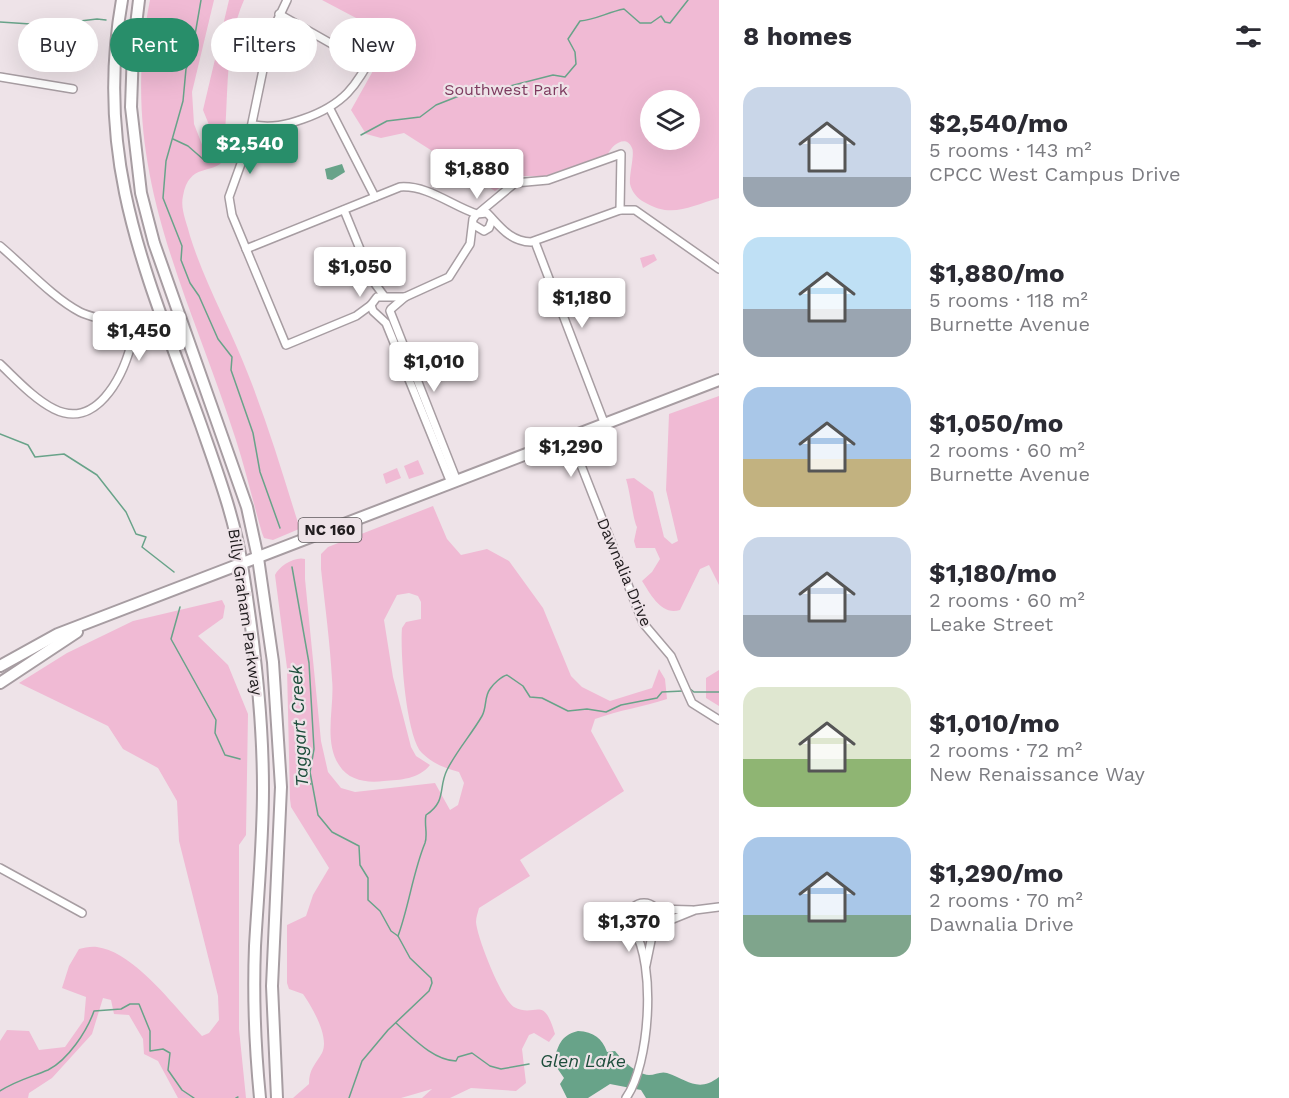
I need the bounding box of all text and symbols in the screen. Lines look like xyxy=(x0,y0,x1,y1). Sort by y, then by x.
chip: Buy xyxy=(18,18,98,72)
chip: Rent xyxy=(110,18,199,72)
chip: Filters xyxy=(211,18,317,72)
chip: New xyxy=(329,18,416,72)
icon: filters xyxy=(1232,20,1265,53)
text: 8 homes xyxy=(743,21,852,51)
park label: Southwest Park xyxy=(444,80,568,99)
map controls xyxy=(640,90,700,150)
button: layers xyxy=(640,90,700,150)
text: $2,540/mo xyxy=(929,108,1068,138)
icon: home xyxy=(791,111,863,183)
pin: $2,540 xyxy=(201,124,299,175)
text: $2,540 xyxy=(216,131,284,155)
text: 5 rooms · 143 m² xyxy=(929,138,1092,162)
pin: $1,880 xyxy=(428,149,526,200)
text: $1,880 xyxy=(444,156,510,180)
text: CPCC West Campus Drive xyxy=(929,162,1181,186)
pin: $1,050 xyxy=(311,247,409,298)
text: $1,050 xyxy=(328,254,392,278)
text: $1,880/mo xyxy=(929,258,1064,288)
icon: home xyxy=(791,261,863,333)
pin: $1,180 xyxy=(533,278,631,329)
text: $1,180 xyxy=(552,285,612,309)
text: 5 rooms · 118 m² xyxy=(929,288,1088,312)
pin: $1,450 xyxy=(90,311,188,362)
text: Burnette Avenue xyxy=(929,312,1090,336)
text: $1,450 xyxy=(107,318,171,342)
pin: $1,010 xyxy=(385,342,483,393)
text: $1,010 xyxy=(403,349,465,373)
text: $1,050/mo xyxy=(929,408,1063,438)
icon: home xyxy=(791,411,863,483)
pin: $1,290 xyxy=(522,427,620,478)
text: $1,290 xyxy=(539,434,603,458)
text: 2 rooms · 60 m² xyxy=(929,438,1085,462)
text: Burnette Avenue xyxy=(929,462,1090,486)
street label: Dawnalia Drive xyxy=(593,515,656,629)
road number: NC 160 xyxy=(298,518,362,542)
street label: Billy Graham Parkway xyxy=(224,527,267,698)
text: $1,180/mo xyxy=(929,558,1057,588)
icon: home xyxy=(791,561,863,633)
text: 2 rooms · 60 m² xyxy=(929,588,1085,612)
text: Leake Street xyxy=(929,612,1053,636)
water label: Taggart Creek xyxy=(285,663,312,788)
text: $1,010/mo xyxy=(929,708,1060,738)
icon: home xyxy=(791,711,863,783)
text: 2 rooms · 72 m² xyxy=(929,738,1082,762)
text: New Renaissance Way xyxy=(929,762,1145,786)
text: $1,290/mo xyxy=(929,858,1063,888)
icon: home xyxy=(791,861,863,933)
text: 2 rooms · 70 m² xyxy=(929,888,1083,912)
pin: $1,370 xyxy=(580,902,678,953)
text: $1,370 xyxy=(597,909,661,933)
text: Dawnalia Drive xyxy=(929,912,1074,936)
water label: Glen Lake xyxy=(540,1050,626,1071)

